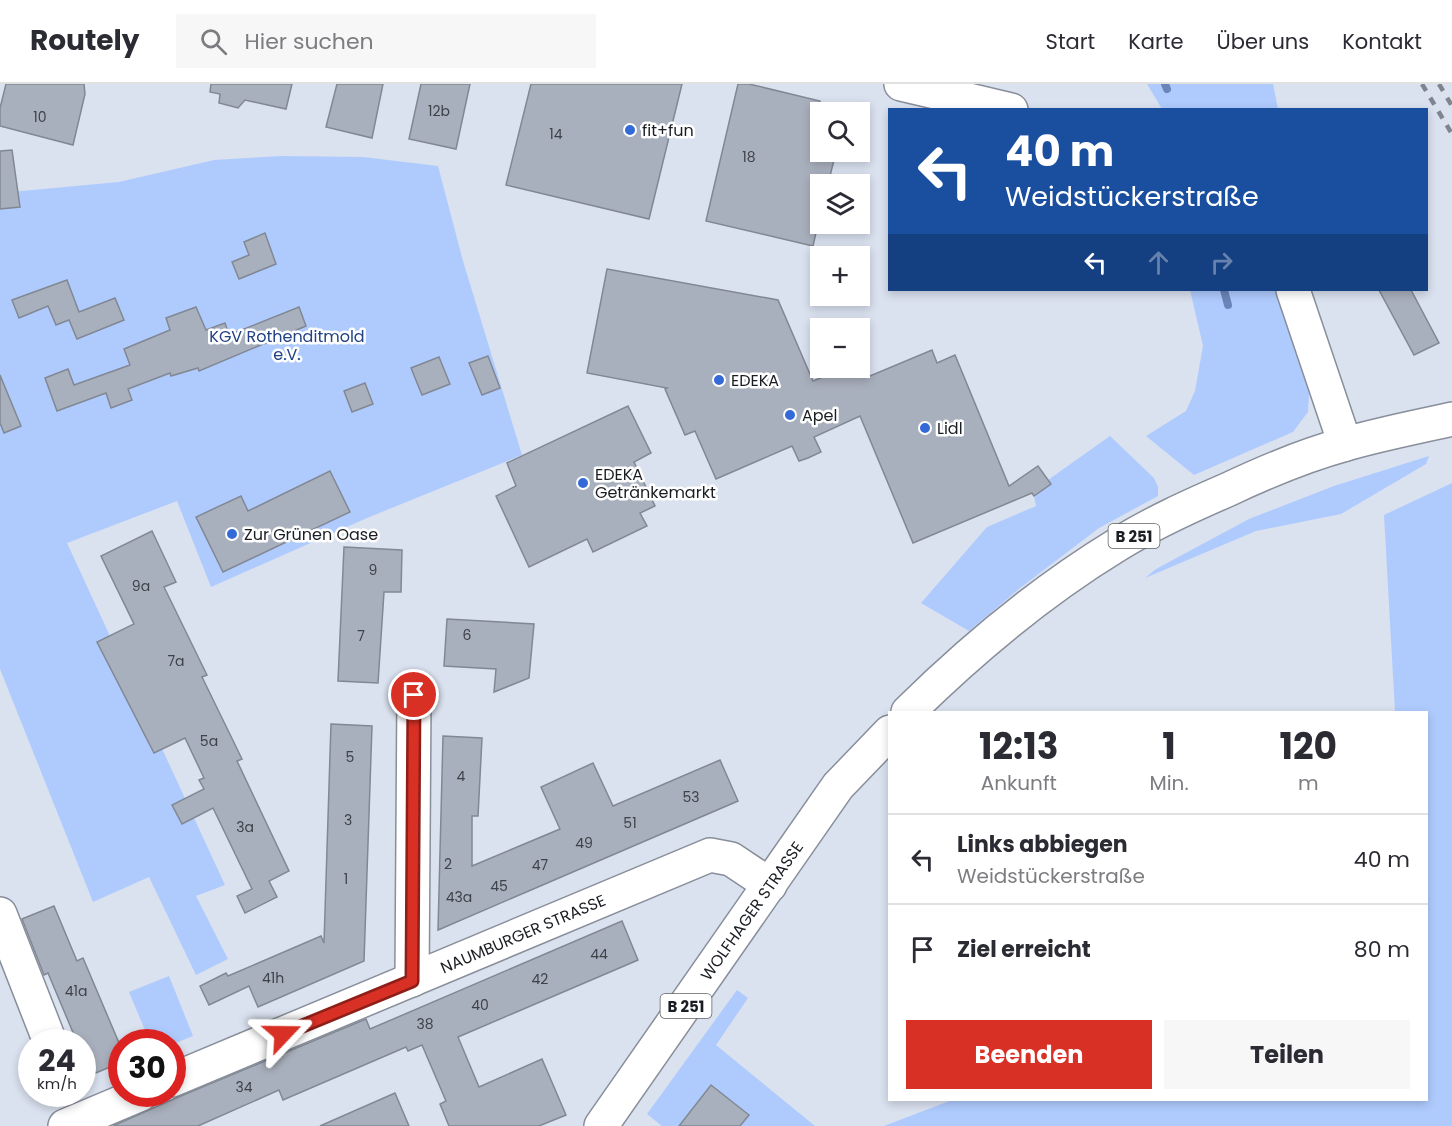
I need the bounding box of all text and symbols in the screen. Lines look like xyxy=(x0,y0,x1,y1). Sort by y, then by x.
search box xyxy=(176,14,596,68)
text: Routely xyxy=(30,21,140,60)
icon: search xyxy=(197,25,230,58)
text: Hier suchen xyxy=(245,26,374,57)
text: Start xyxy=(1046,27,1095,56)
text: Karte xyxy=(1128,27,1184,56)
text: Über uns xyxy=(1217,27,1309,56)
text: Kontakt xyxy=(1342,27,1422,56)
house number: 12b xyxy=(428,101,450,121)
map controls xyxy=(810,102,870,378)
button: search xyxy=(810,102,870,162)
house number: 10 xyxy=(33,107,47,127)
place label: fit+fun xyxy=(642,119,694,142)
text: 40 m xyxy=(1005,122,1114,181)
marker: fit+fun xyxy=(623,123,637,137)
house number: 14 xyxy=(549,124,563,144)
icon: left xyxy=(906,132,984,210)
house number: 18 xyxy=(742,147,756,167)
button: layers xyxy=(810,174,870,234)
text: Weidstückerstraße xyxy=(1005,178,1259,215)
button: + xyxy=(810,246,870,306)
icon: left xyxy=(1079,246,1112,279)
icon: ahead xyxy=(1142,246,1175,279)
icon: right xyxy=(1205,246,1238,279)
button: − xyxy=(810,318,870,378)
park label: KGV Rothenditmold e.V. xyxy=(209,325,365,366)
place label: EDEKA xyxy=(731,369,779,392)
marker: EDEKA xyxy=(712,373,726,387)
place label: Apel xyxy=(802,404,837,427)
marker: Apel xyxy=(783,408,797,422)
place label: Lidl xyxy=(937,417,963,440)
marker: Lidl xyxy=(918,421,932,435)
place label: EDEKA Getränkemarkt xyxy=(595,463,716,504)
marker: EDEKA Getränkemarkt xyxy=(576,476,590,490)
place label: Zur Grünen Oase xyxy=(244,523,378,546)
road number: B 251 xyxy=(1108,524,1160,548)
marker: Zur Grünen Oase xyxy=(225,527,239,541)
house number: 9 xyxy=(369,560,377,580)
house number: 9a xyxy=(132,576,150,596)
house number: 6 xyxy=(463,625,472,645)
house number: 7 xyxy=(357,626,365,646)
house number: 7a xyxy=(167,651,185,671)
pin xyxy=(388,669,439,720)
icon: arrive xyxy=(397,678,430,711)
text: 12:13 xyxy=(979,721,1059,772)
text: 1 xyxy=(1162,721,1176,772)
text: 120 xyxy=(1280,721,1337,772)
house number: 5a xyxy=(200,731,218,751)
house number: 5 xyxy=(346,747,354,767)
house number: 4 xyxy=(457,766,466,786)
text: Ankunft xyxy=(981,769,1057,797)
text: Min. xyxy=(1149,769,1189,797)
text: m xyxy=(1298,769,1319,797)
house number: 53 xyxy=(682,787,700,807)
house number: 3 xyxy=(344,810,352,830)
house number: 51 xyxy=(623,813,637,833)
house number: 3a xyxy=(236,817,254,837)
text: Links abbiegen xyxy=(957,829,1128,860)
house number: 49 xyxy=(575,833,593,853)
street label: WOLFHAGER STRASSE xyxy=(695,837,809,985)
icon: left xyxy=(906,843,939,876)
text: 40 m xyxy=(1354,844,1410,875)
house number: 2 xyxy=(444,854,452,874)
house number: 47 xyxy=(532,855,549,875)
text: Weidstückerstraße xyxy=(957,862,1145,890)
house number: 1 xyxy=(344,869,348,889)
house number: 45 xyxy=(490,876,508,896)
house number: 43a xyxy=(446,887,472,907)
street label: NAUMBURGER STRASSE xyxy=(437,889,609,979)
icon: arrive xyxy=(906,933,939,966)
text: Ziel erreicht xyxy=(957,934,1091,965)
text: 80 m xyxy=(1354,934,1410,965)
house number: 44 xyxy=(590,944,608,964)
house number: 41h xyxy=(262,968,284,988)
house number: 42 xyxy=(532,969,548,989)
house number: 41a xyxy=(65,981,87,1001)
road number: B 251 xyxy=(660,994,712,1018)
house number: 40 xyxy=(471,995,489,1015)
position arrow xyxy=(251,1002,315,1066)
house number: 38 xyxy=(416,1014,434,1034)
button: Beenden xyxy=(906,1020,1152,1089)
button: Teilen xyxy=(1164,1020,1410,1089)
speed limit sign: 30 xyxy=(108,1029,186,1107)
text: 24 xyxy=(38,1039,76,1082)
text: km/h xyxy=(37,1073,77,1094)
house number: 34 xyxy=(235,1077,253,1097)

